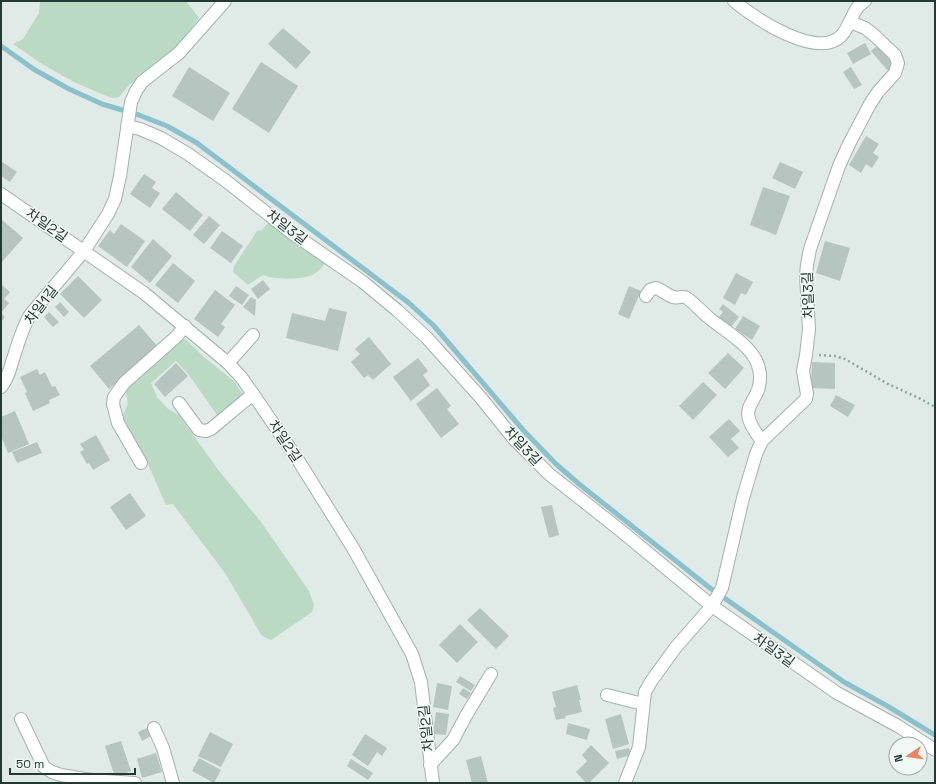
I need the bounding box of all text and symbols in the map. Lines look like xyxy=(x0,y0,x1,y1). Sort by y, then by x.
street label: 차일2길 xyxy=(23,204,71,246)
street label: 차일3길 xyxy=(263,206,311,248)
street label: 차일3길 xyxy=(798,271,818,319)
street label: 차일1길 xyxy=(20,282,62,328)
street label: 차일2길 xyxy=(264,416,306,466)
street label: 차일3길 xyxy=(500,423,546,469)
street label: 차일3길 xyxy=(750,629,798,671)
street label: 차일2길 xyxy=(415,704,437,752)
north arrow xyxy=(888,736,928,776)
scale bar xyxy=(10,750,135,776)
text: N xyxy=(891,753,906,763)
text: 50 m xyxy=(16,756,44,772)

